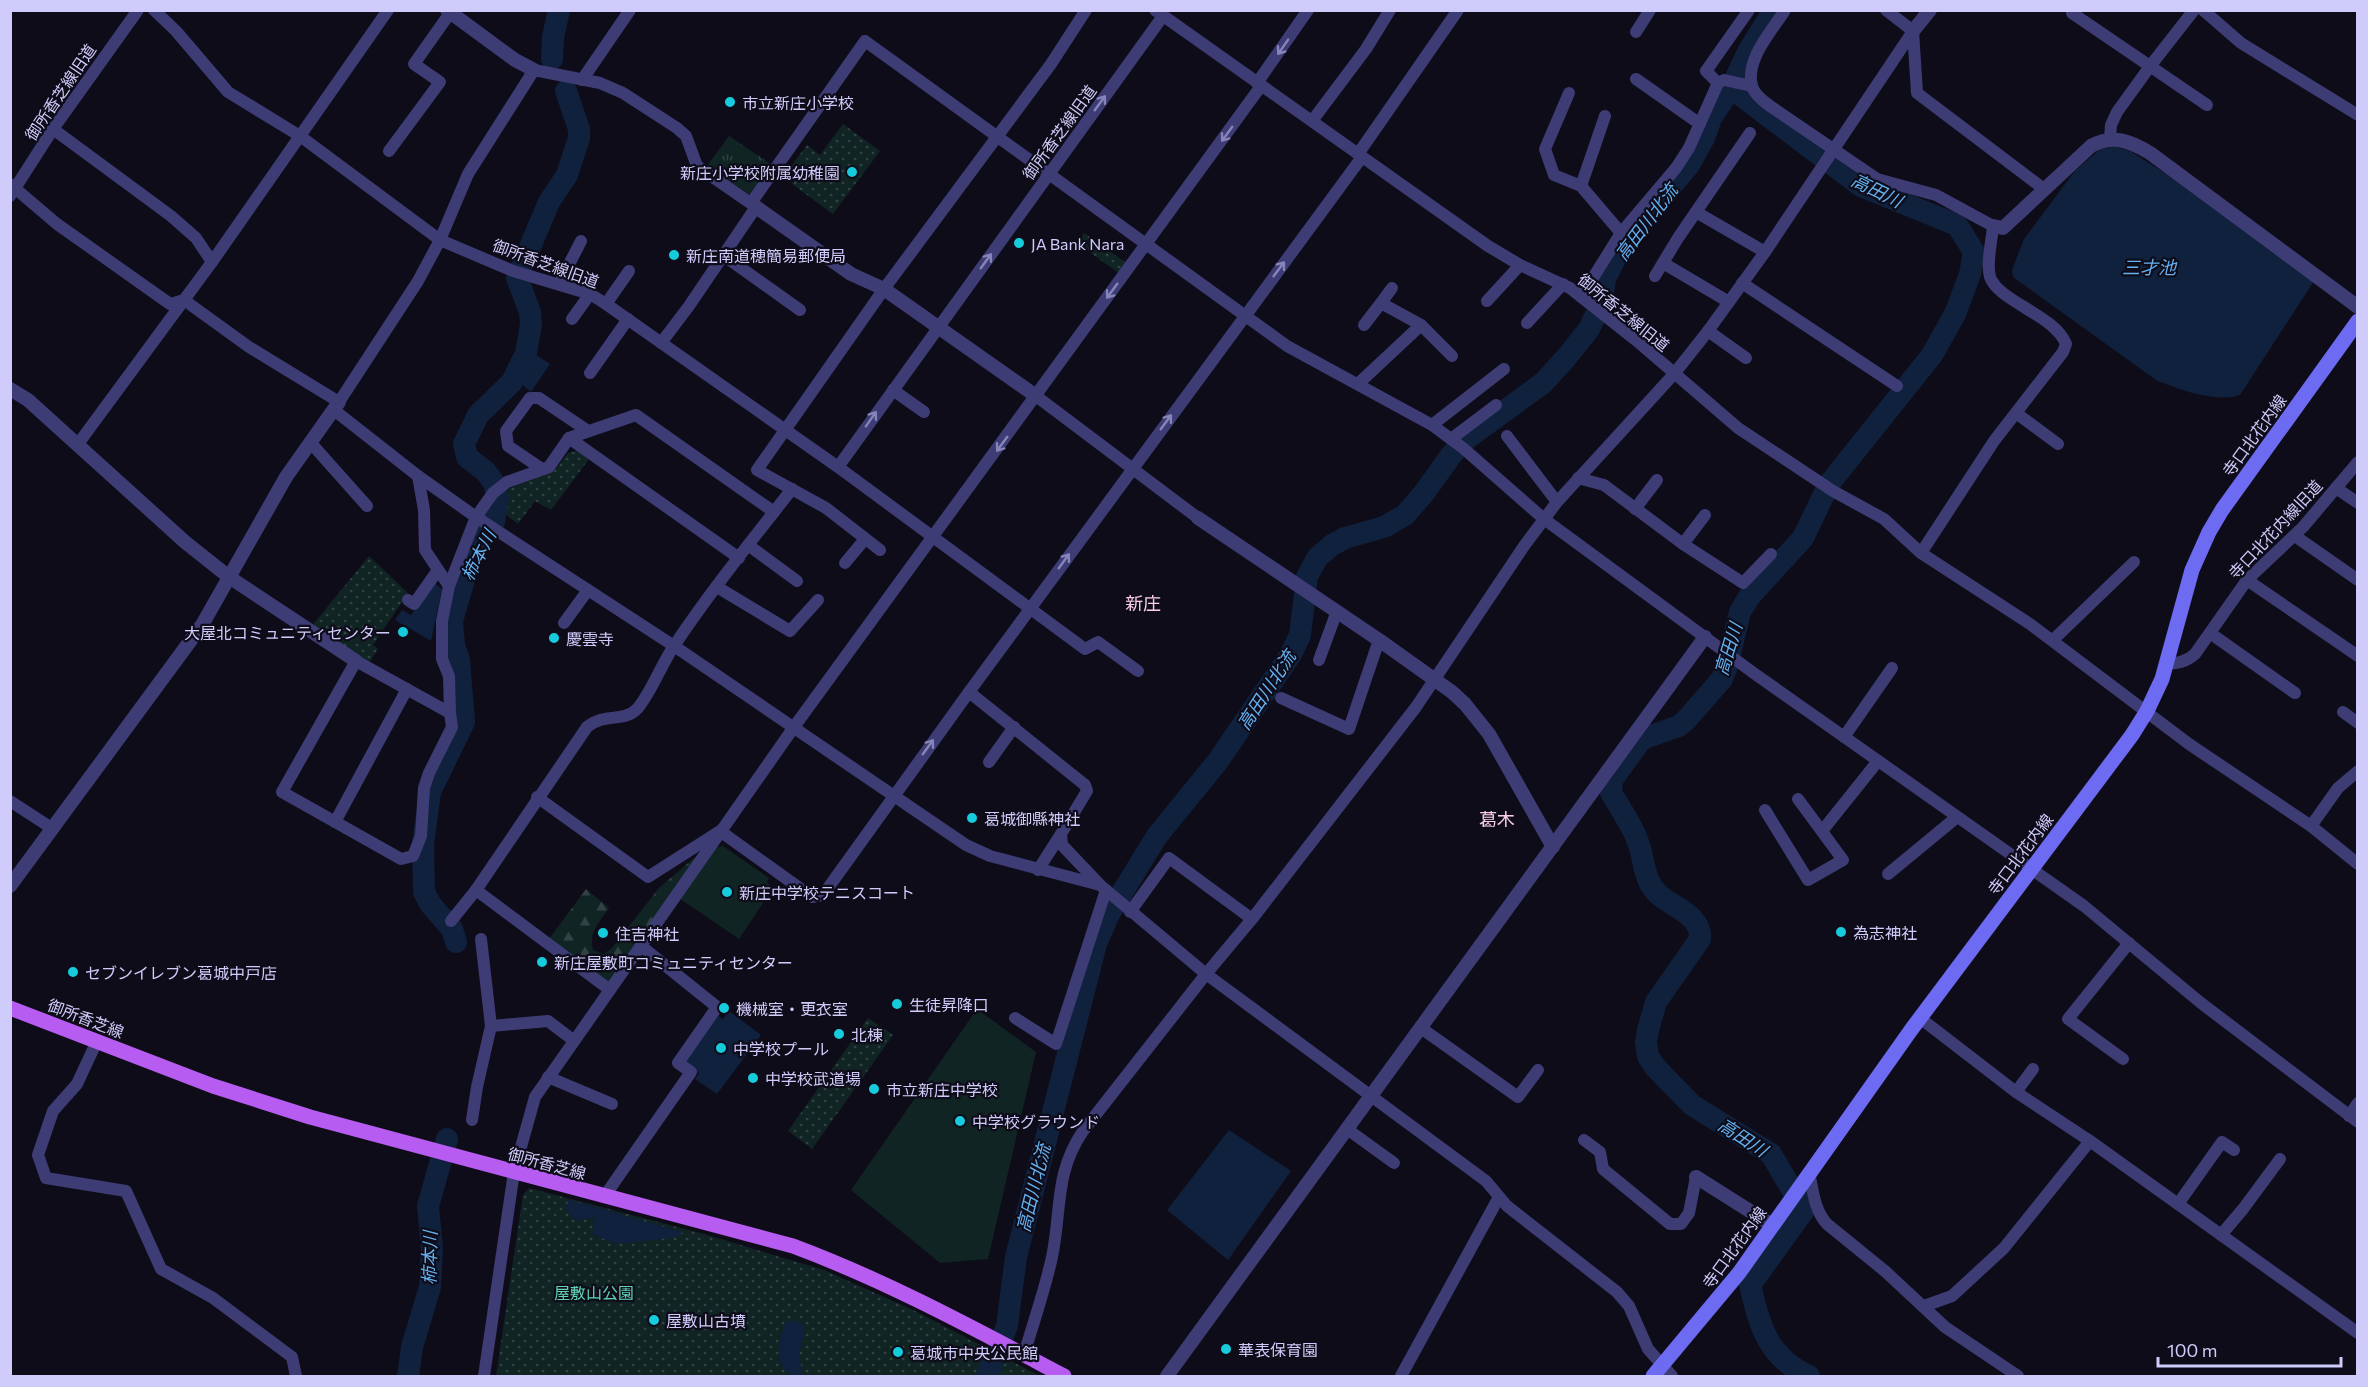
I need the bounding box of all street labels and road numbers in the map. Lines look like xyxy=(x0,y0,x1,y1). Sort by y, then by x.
street label: 御所香芝線旧道 xyxy=(21,40,99,144)
street label: 御所香芝線旧道 xyxy=(1018,81,1100,183)
street label: 御所香芝線旧道 xyxy=(490,235,602,291)
street label: 御所香芝線旧道 xyxy=(1574,269,1674,355)
street label: 寺口北花内線 xyxy=(2218,391,2290,479)
street label: 寺口北花内線旧道 xyxy=(2224,476,2326,582)
street label: 寺口北花内線 xyxy=(1984,810,2056,898)
street label: 御所香芝線 xyxy=(45,995,127,1041)
street label: 御所香芝線 xyxy=(506,1143,588,1183)
street label: 寺口北花内線 xyxy=(1698,1203,1770,1291)

